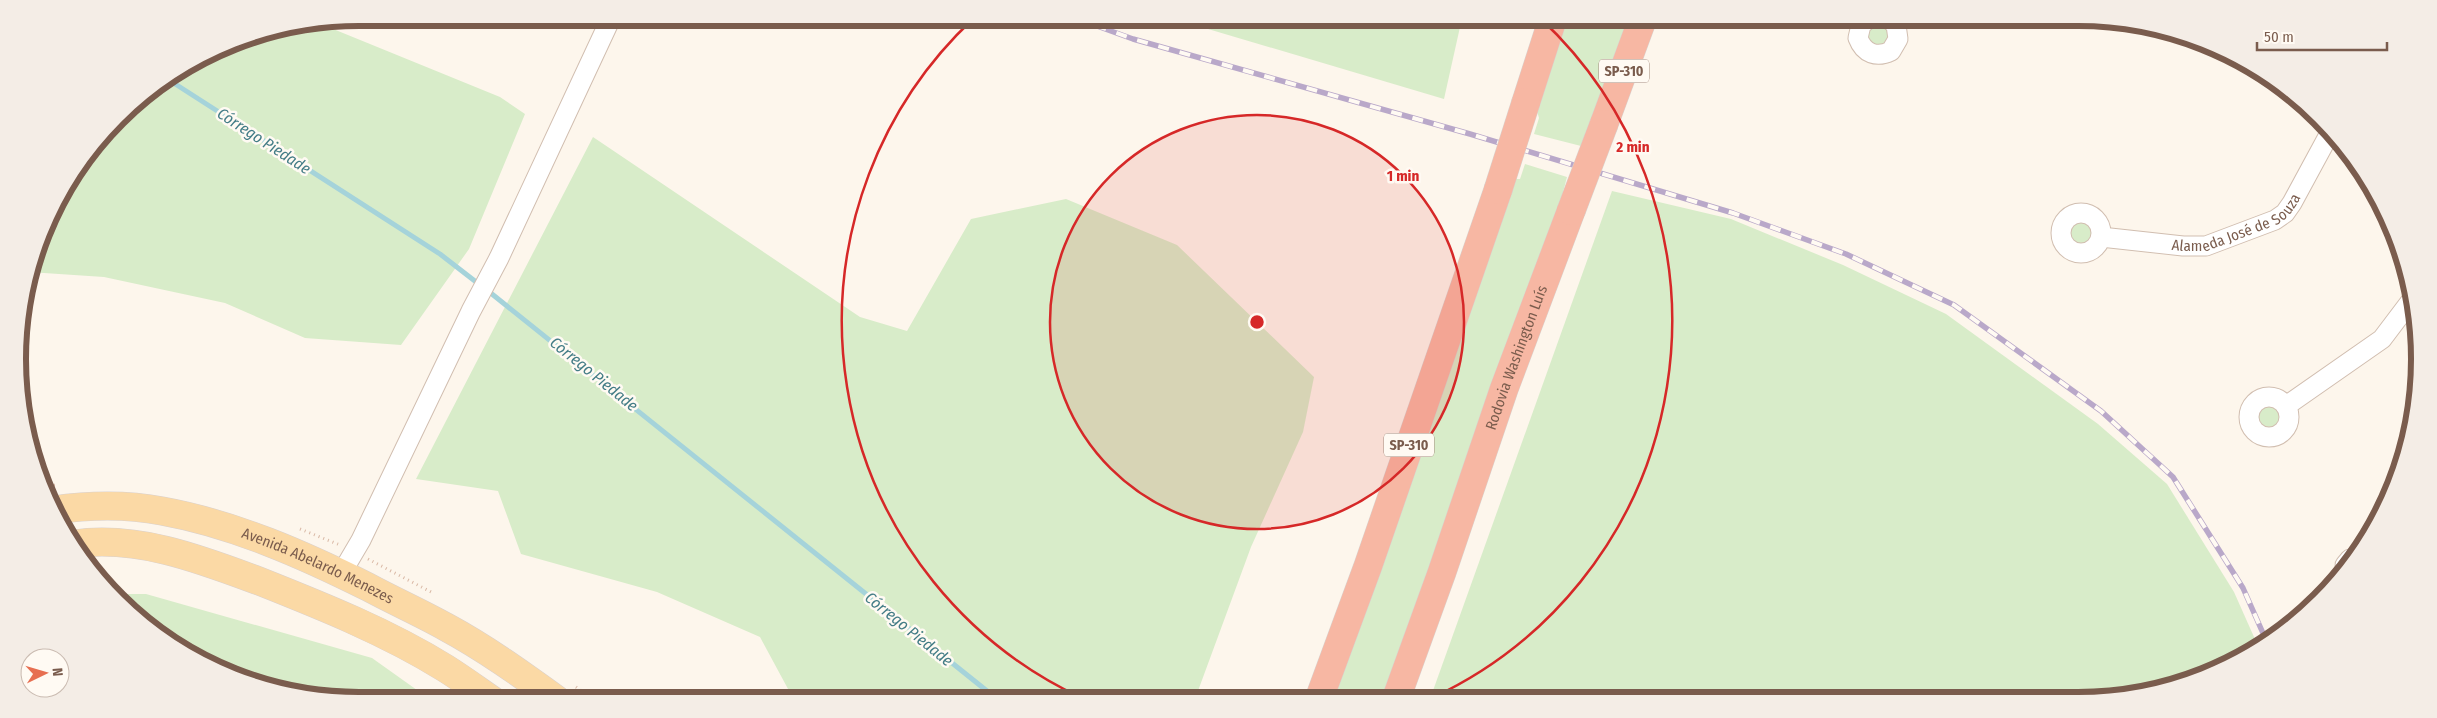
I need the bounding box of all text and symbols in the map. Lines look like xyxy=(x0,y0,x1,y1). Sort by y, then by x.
scale bar xyxy=(2257,20,2387,52)
text: 50 m xyxy=(2264,28,2294,46)
road number: SP-310 xyxy=(1599,59,1649,82)
water label: Córrego Piedade xyxy=(214,104,315,178)
text: 2 min xyxy=(1615,138,1650,156)
text: 1 min xyxy=(1387,167,1419,185)
street label: Alameda José de Souza xyxy=(2171,191,2304,256)
street label: Rodovia Washington Luís xyxy=(1482,283,1551,432)
centre of rings xyxy=(1248,313,1266,331)
water label: Córrego Piedade xyxy=(546,333,642,415)
road number: SP-310 xyxy=(1384,434,1434,456)
street label: Avenida Abelardo Menezes xyxy=(239,524,396,608)
water label: Córrego Piedade xyxy=(861,588,957,670)
north arrow xyxy=(20,648,70,698)
text: N xyxy=(49,667,66,677)

